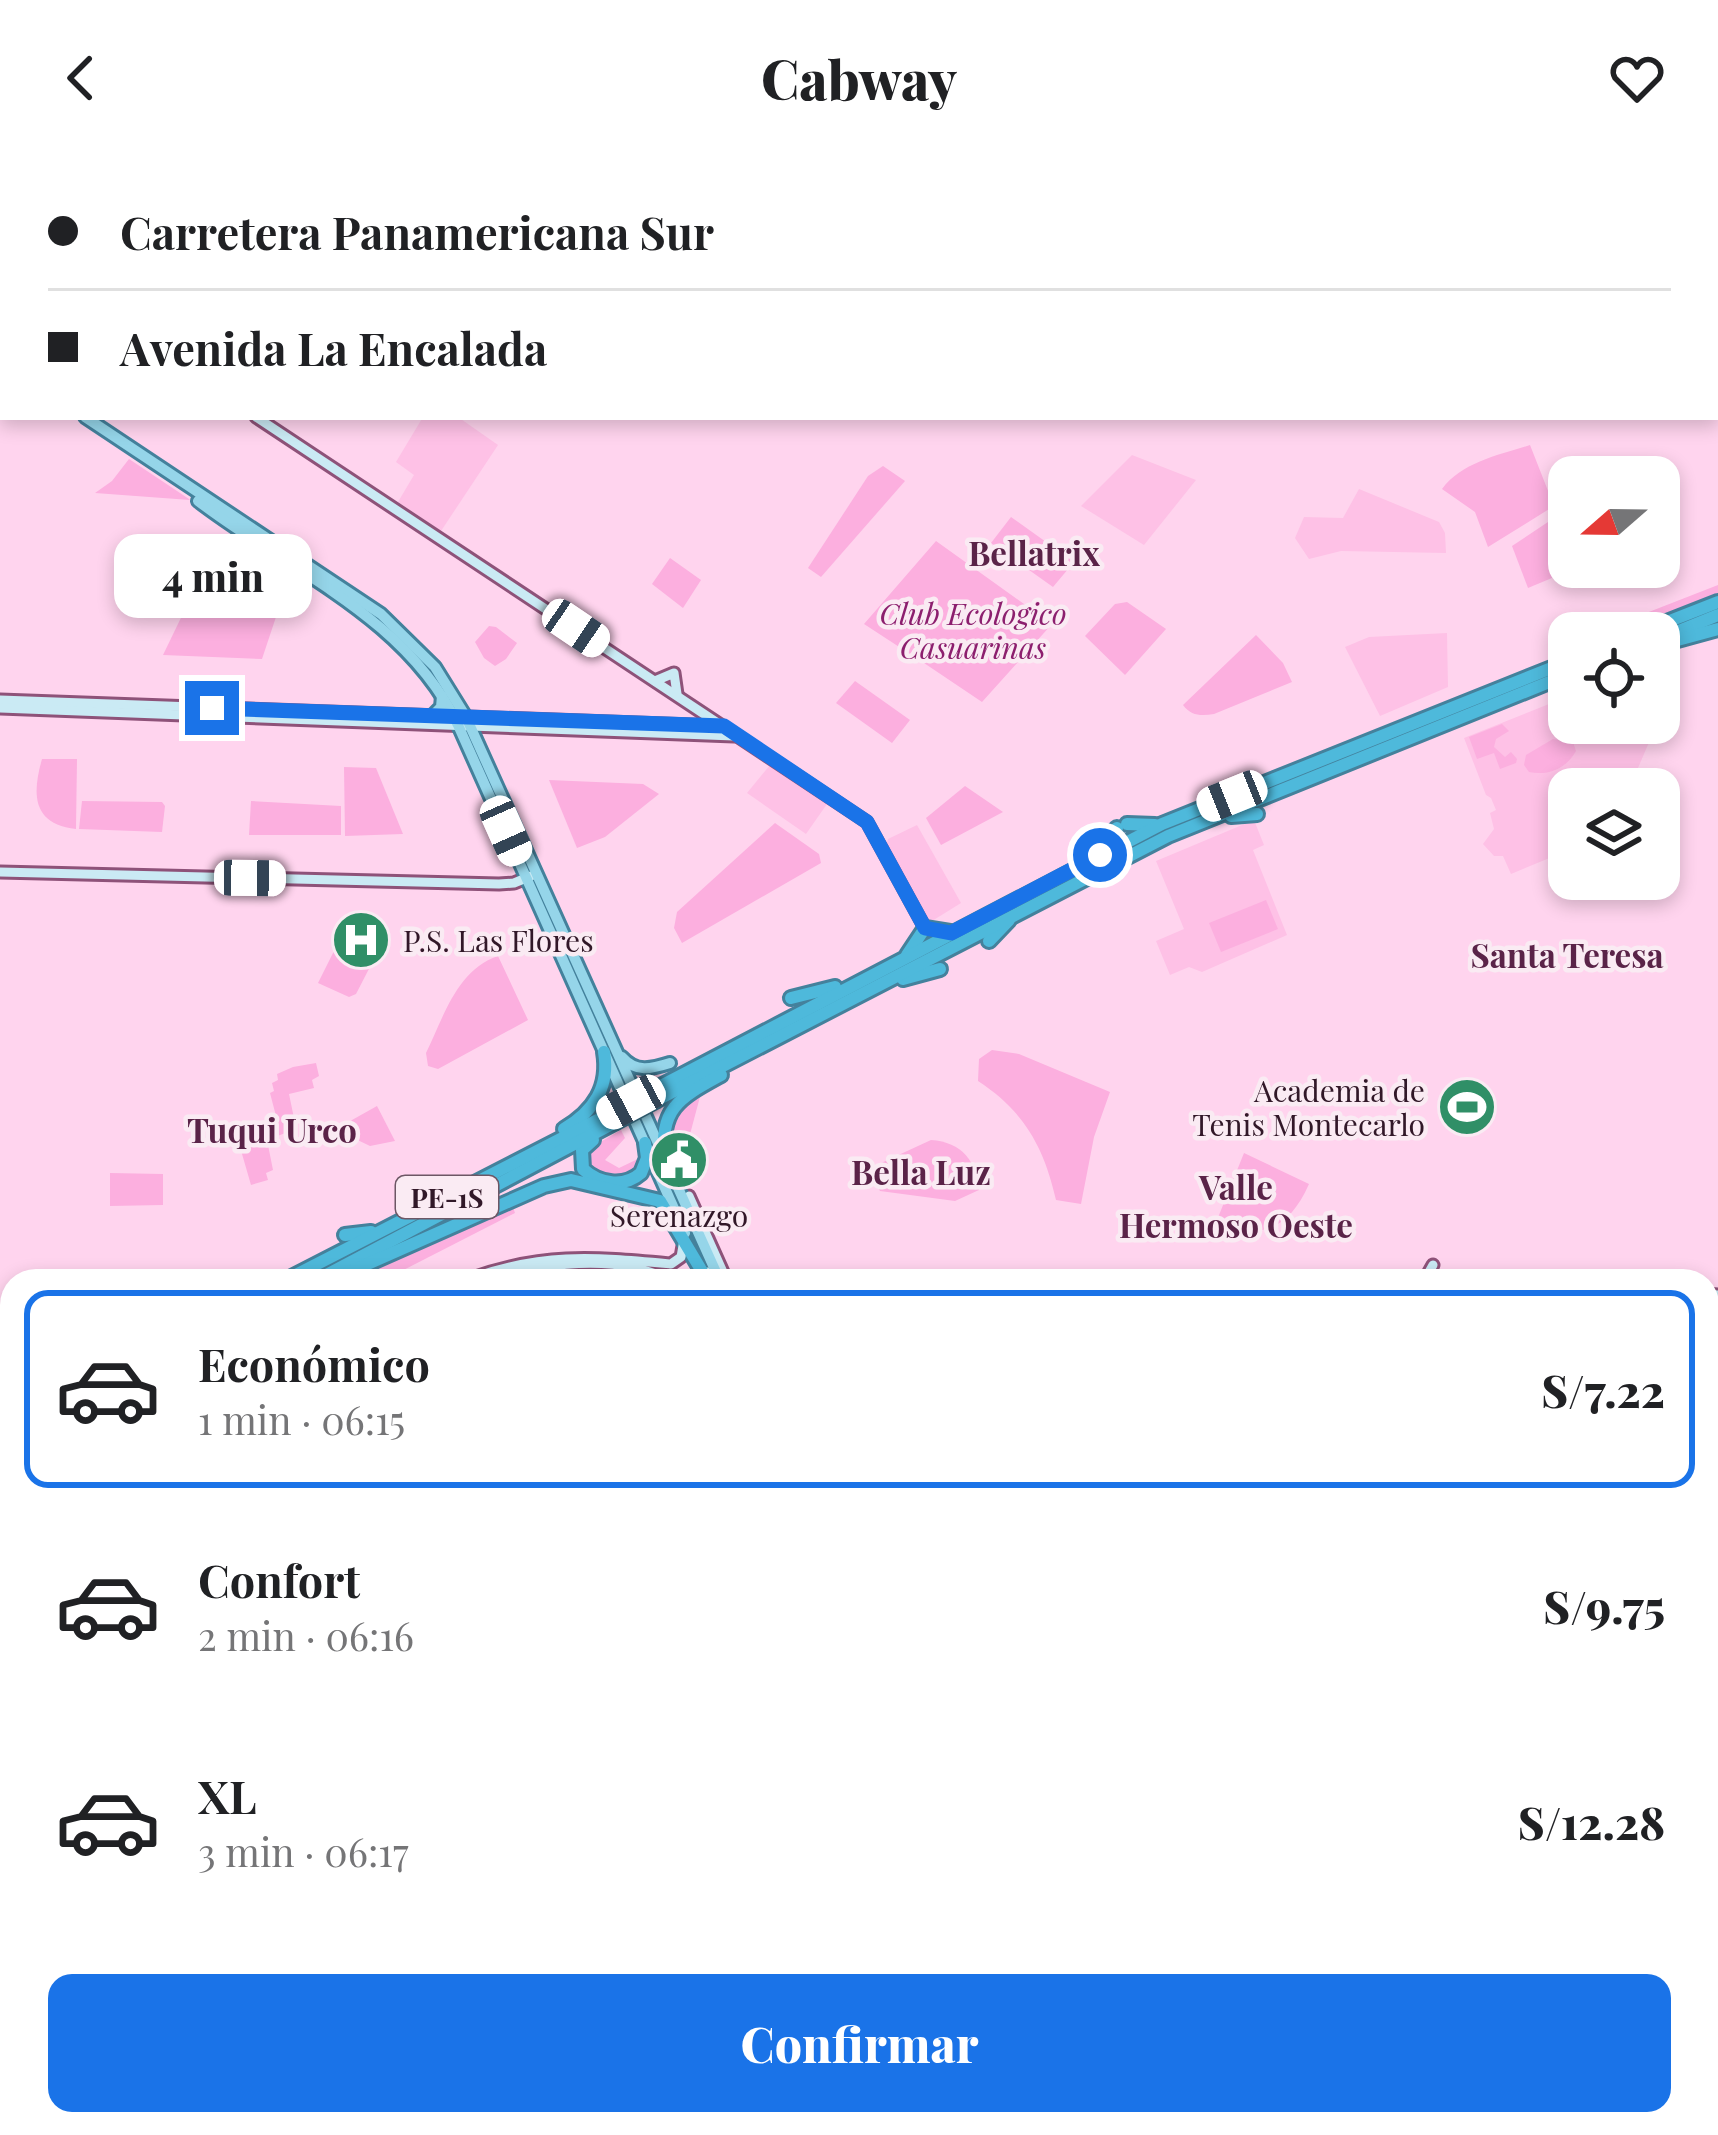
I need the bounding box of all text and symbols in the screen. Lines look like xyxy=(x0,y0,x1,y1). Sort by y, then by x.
text: Cabway xyxy=(761,42,957,114)
icon: back xyxy=(48,45,114,111)
icon: heart xyxy=(1604,45,1670,111)
text: Carretera Panamericana Sur xyxy=(120,201,714,261)
text: Avenida La Encalada xyxy=(120,317,547,377)
north arrow xyxy=(1548,456,1680,588)
map controls xyxy=(1548,456,1680,900)
district label: Bellatrix xyxy=(968,530,1100,574)
callout: 4 min xyxy=(113,534,311,618)
text: 4 min xyxy=(162,550,264,602)
car xyxy=(536,593,616,663)
park label: Club Ecologico Casuarinas xyxy=(879,593,1067,667)
button: locate xyxy=(1548,612,1680,744)
route end xyxy=(185,681,239,735)
car xyxy=(1192,766,1272,826)
button: layers xyxy=(1548,768,1680,900)
car xyxy=(475,791,537,871)
route start xyxy=(1073,828,1127,882)
car xyxy=(214,859,286,897)
hospital icon: P.S. Las Flores xyxy=(330,909,392,971)
place label: P.S. Las Flores xyxy=(403,920,594,960)
district label: Santa Teresa xyxy=(1470,932,1664,976)
car xyxy=(591,1069,671,1135)
place label: Academia de Tenis Montecarlo xyxy=(1192,1070,1425,1144)
sports icon: Academia de Tenis Montecarlo xyxy=(1436,1076,1498,1138)
district label: Tuqui Urco xyxy=(187,1107,357,1151)
public building icon: Serenazgo xyxy=(648,1129,710,1191)
district label: Bella Luz xyxy=(851,1149,991,1193)
district label: Valle Hermoso Oeste xyxy=(1119,1164,1353,1246)
road number: PE-1S xyxy=(396,1176,498,1218)
place label: Serenazgo xyxy=(610,1195,748,1235)
text: Económico xyxy=(198,1333,430,1393)
icon: car xyxy=(54,1335,162,1443)
text: S/7.22 xyxy=(1541,1359,1665,1419)
text: 1 min · 06:15 xyxy=(198,1393,405,1445)
text: Confort xyxy=(198,1549,360,1609)
icon: car xyxy=(54,1551,162,1659)
text: S/9.75 xyxy=(1543,1575,1665,1635)
text: 2 min · 06:16 xyxy=(198,1609,414,1661)
text: XL xyxy=(198,1765,257,1825)
icon: car xyxy=(54,1767,162,1875)
text: S/12.28 xyxy=(1518,1791,1665,1851)
text: 3 min · 06:17 xyxy=(198,1825,409,1877)
button: Confirmar xyxy=(48,1974,1671,2112)

